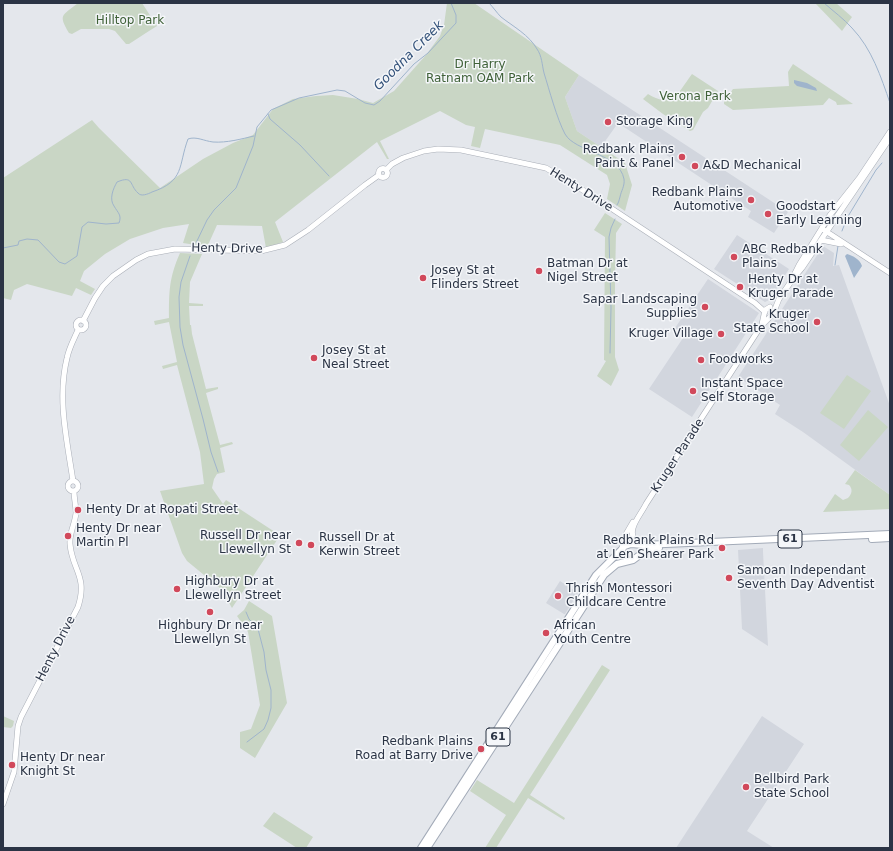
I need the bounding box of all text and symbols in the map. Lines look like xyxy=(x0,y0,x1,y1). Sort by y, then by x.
park label: Hilltop Park xyxy=(96,14,164,28)
water label: Goodna Creek xyxy=(371,18,447,94)
park label: Dr Harry Ratnam OAM Park xyxy=(426,58,534,86)
park label: Verona Park xyxy=(659,90,731,104)
place label: Storage King xyxy=(616,115,693,129)
marker: Storage King xyxy=(603,117,613,127)
place label: Redbank Plains Paint & Panel xyxy=(583,143,674,171)
marker: Redbank Plains Paint & Panel xyxy=(677,152,687,162)
place label: A&D Mechanical xyxy=(703,159,801,173)
marker: A&D Mechanical xyxy=(690,161,700,171)
street label: Henty Drive xyxy=(547,165,615,215)
place label: Redbank Plains Automotive xyxy=(652,186,743,214)
marker: Redbank Plains Automotive xyxy=(746,195,756,205)
place label: Goodstart Early Learning xyxy=(776,200,862,228)
marker: Goodstart Early Learning xyxy=(763,209,773,219)
street label: Henty Drive xyxy=(191,241,263,257)
place label: ABC Redbank Plains xyxy=(742,243,823,271)
marker: ABC Redbank Plains xyxy=(729,252,739,262)
place label: Batman Dr at Nigel Street xyxy=(547,257,628,285)
place label: Josey St at Flinders Street xyxy=(431,264,519,292)
marker: Batman Dr at Nigel Street xyxy=(534,266,544,276)
marker: Josey St at Flinders Street xyxy=(418,273,428,283)
place label: Henty Dr at Kruger Parade xyxy=(748,273,833,301)
marker: Henty Dr at Kruger Parade xyxy=(735,282,745,292)
place label: Sapar Landscaping Supplies xyxy=(583,293,697,321)
marker: Sapar Landscaping Supplies xyxy=(700,302,710,312)
place label: Kruger State School xyxy=(734,308,809,336)
marker: Kruger State School xyxy=(812,317,822,327)
place label: Kruger Village xyxy=(629,327,713,341)
marker: Kruger Village xyxy=(716,329,726,339)
place label: Josey St at Neal Street xyxy=(322,344,389,372)
marker: Josey St at Neal Street xyxy=(309,353,319,363)
place label: Foodworks xyxy=(709,353,773,367)
marker: Foodworks xyxy=(696,355,706,365)
place label: Instant Space Self Storage xyxy=(701,377,783,405)
marker: Instant Space Self Storage xyxy=(688,386,698,396)
street label: Kruger Parade xyxy=(649,416,707,496)
place label: Henty Dr at Ropati Street xyxy=(86,503,238,517)
marker: Henty Dr at Ropati Street xyxy=(73,505,83,515)
place label: Henty Dr near Martin Pl xyxy=(76,522,161,550)
place label: Russell Dr near Llewellyn St xyxy=(200,529,291,557)
road number: 61 xyxy=(778,530,802,548)
marker: Henty Dr near Martin Pl xyxy=(63,531,73,541)
place label: Russell Dr at Kerwin Street xyxy=(319,531,400,559)
place label: Redbank Plains Rd at Len Shearer Park xyxy=(596,534,714,562)
marker: Russell Dr near Llewellyn St xyxy=(294,538,304,548)
marker: Russell Dr at Kerwin Street xyxy=(306,540,316,550)
marker: Redbank Plains Rd at Len Shearer Park xyxy=(717,543,727,553)
place label: Samoan Independant Seventh Day Adventist xyxy=(737,564,874,592)
marker: Samoan Independant Seventh Day Adventist xyxy=(724,573,734,583)
place label: Highbury Dr at Llewellyn Street xyxy=(185,575,281,603)
place label: Thrish Montessori Childcare Centre xyxy=(566,582,672,610)
marker: Highbury Dr at Llewellyn Street xyxy=(172,584,182,594)
marker: Thrish Montessori Childcare Centre xyxy=(553,591,563,601)
marker: Highbury Dr near Llewellyn St xyxy=(205,607,215,617)
street label: Henty Drive xyxy=(33,614,79,684)
place label: Highbury Dr near Llewellyn St xyxy=(158,619,262,647)
place label: African Youth Centre xyxy=(554,619,631,647)
marker: African Youth Centre xyxy=(541,628,551,638)
road number: 61 xyxy=(486,728,510,746)
place label: Redbank Plains Road at Barry Drive xyxy=(355,735,473,763)
marker: Redbank Plains Road at Barry Drive xyxy=(476,744,486,754)
place label: Henty Dr near Knight St xyxy=(20,751,105,779)
marker: Henty Dr near Knight St xyxy=(7,760,17,770)
place label: Bellbird Park State School xyxy=(754,773,829,801)
marker: Bellbird Park State School xyxy=(741,782,751,792)

